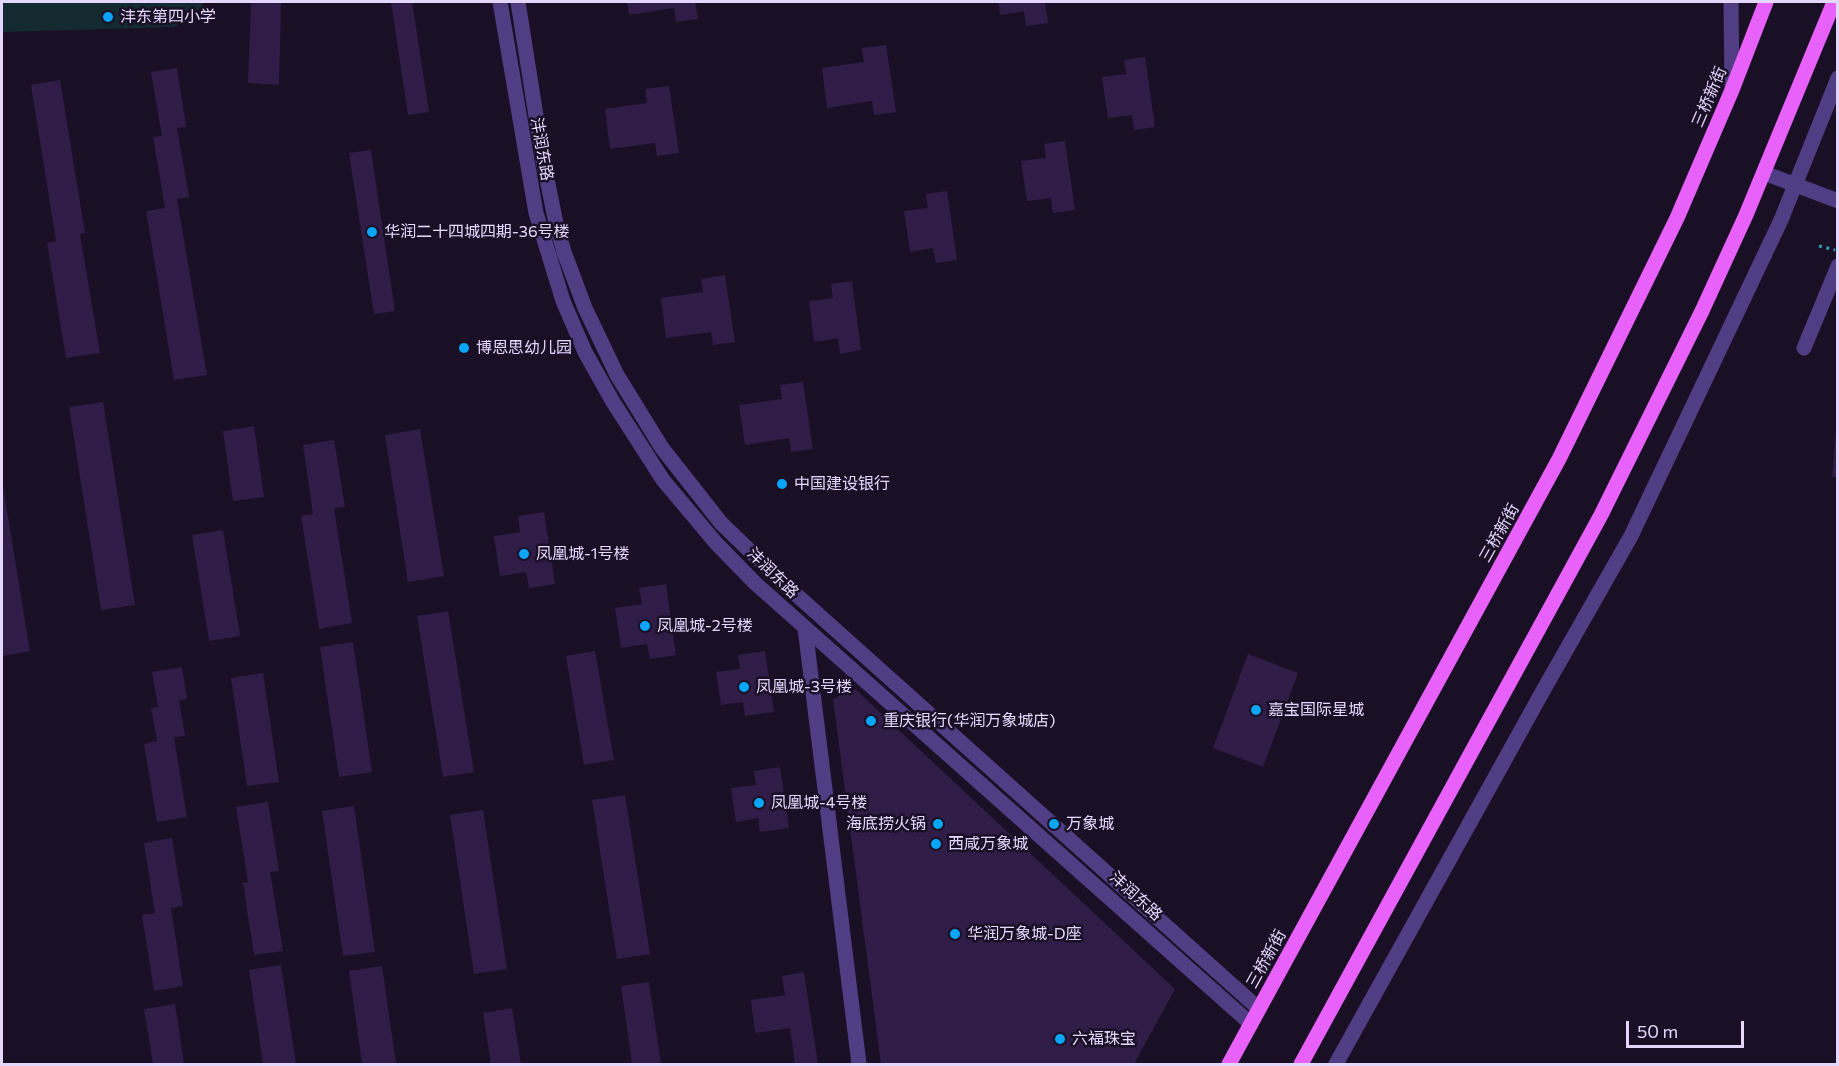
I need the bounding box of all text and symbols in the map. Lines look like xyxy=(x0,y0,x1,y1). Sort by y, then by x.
place label: 沣东第四小学 xyxy=(120,7,216,27)
marker: 沣东第四小学 xyxy=(101,10,115,24)
street label: 三桥新街 xyxy=(1688,64,1730,130)
street label: 沣润东路 xyxy=(527,116,557,182)
place label: 华润二十四城四期-36号楼 xyxy=(384,222,570,242)
marker: 华润二十四城四期-36号楼 xyxy=(365,225,379,239)
place label: 博恩思幼儿园 xyxy=(476,338,572,358)
marker: 博恩思幼儿园 xyxy=(457,341,471,355)
place label: 中国建设银行 xyxy=(794,474,890,494)
marker: 中国建设银行 xyxy=(775,477,789,491)
street label: 三桥新街 xyxy=(1475,500,1523,566)
place label: 凤凰城-1号楼 xyxy=(536,544,630,564)
street label: 沣润东路 xyxy=(743,544,803,602)
marker: 凤凰城-1号楼 xyxy=(517,547,531,561)
place label: 凤凰城-2号楼 xyxy=(657,616,753,636)
marker: 凤凰城-2号楼 xyxy=(638,619,652,633)
place label: 凤凰城-3号楼 xyxy=(756,677,852,697)
marker: 凤凰城-3号楼 xyxy=(737,680,751,694)
place label: 嘉宝国际星城 xyxy=(1268,700,1364,720)
marker: 嘉宝国际星城 xyxy=(1249,703,1263,717)
place label: 重庆银行(华润万象城店) xyxy=(883,711,1055,731)
marker: 重庆银行(华润万象城店) xyxy=(864,714,878,728)
place label: 凤凰城-4号楼 xyxy=(771,793,867,813)
marker: 凤凰城-4号楼 xyxy=(752,796,766,810)
place label: 海底捞火锅 xyxy=(846,814,926,834)
place label: 万象城 xyxy=(1066,814,1114,834)
marker: 海底捞火锅 xyxy=(931,817,945,831)
marker: 万象城 xyxy=(1047,817,1061,831)
place label: 西咸万象城 xyxy=(948,834,1028,854)
marker: 西咸万象城 xyxy=(929,837,943,851)
street label: 沣润东路 xyxy=(1106,867,1166,925)
place label: 华润万象城-D座 xyxy=(967,924,1082,944)
street label: 三桥新街 xyxy=(1242,926,1290,992)
marker: 华润万象城-D座 xyxy=(948,927,962,941)
scale bar xyxy=(1629,1009,1748,1047)
text: 50 m xyxy=(1637,1020,1678,1042)
place label: 六福珠宝 xyxy=(1072,1029,1136,1049)
marker: 六福珠宝 xyxy=(1053,1032,1067,1046)

